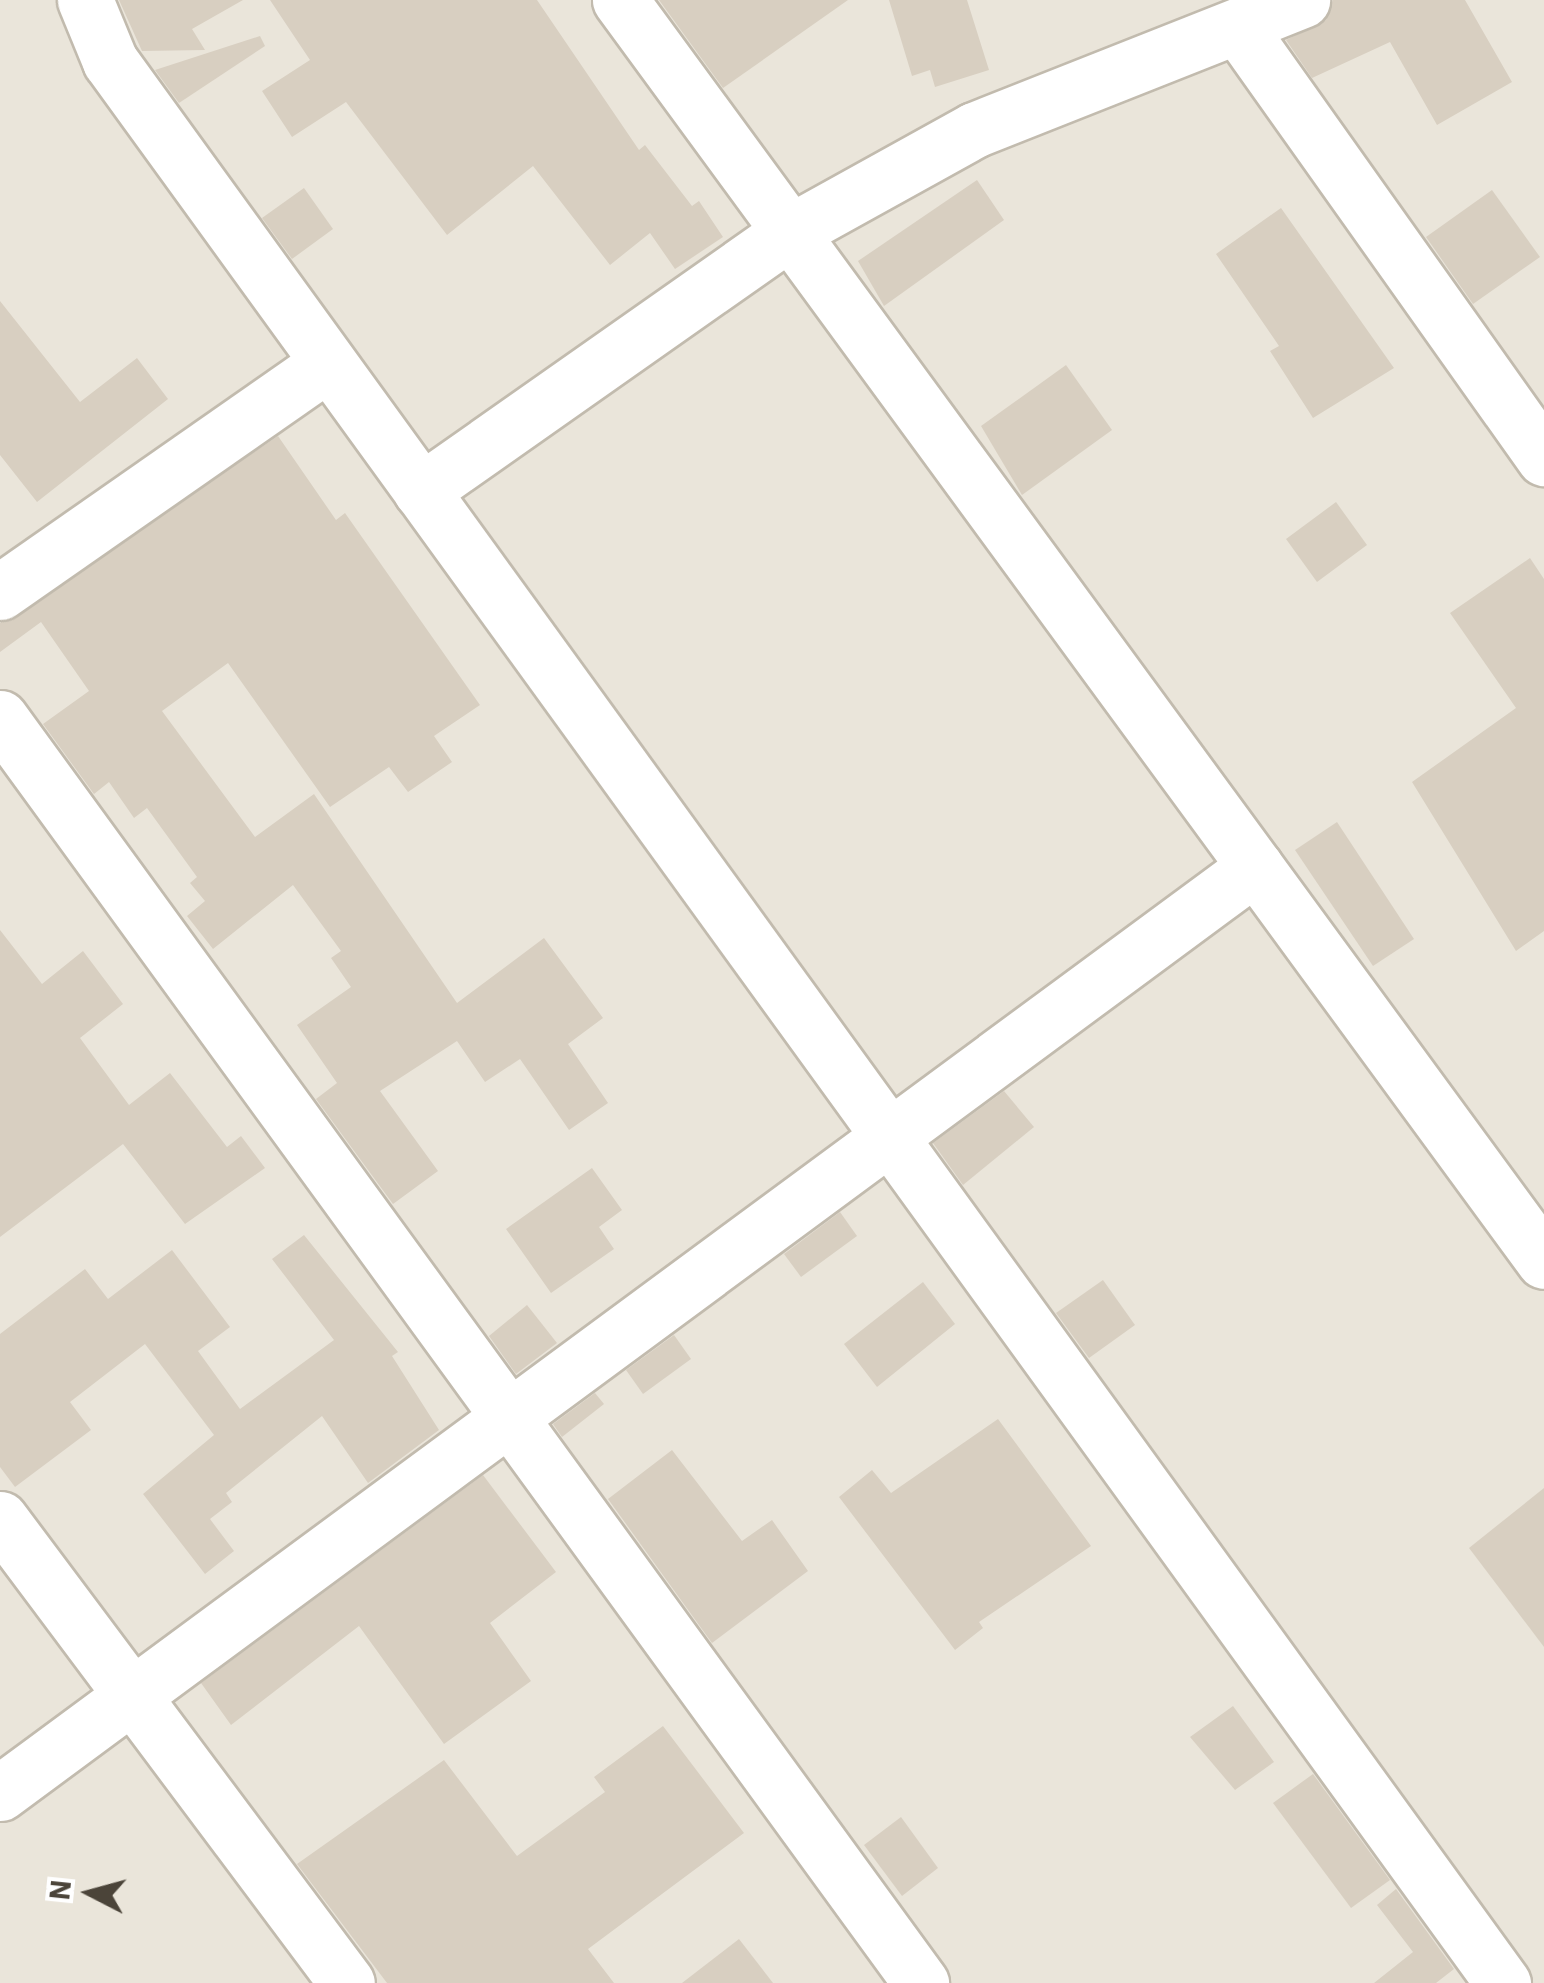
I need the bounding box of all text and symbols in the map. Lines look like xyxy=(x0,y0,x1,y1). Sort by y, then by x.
north arrow xyxy=(40,1843,140,1943)
text: N xyxy=(40,1878,79,1902)

